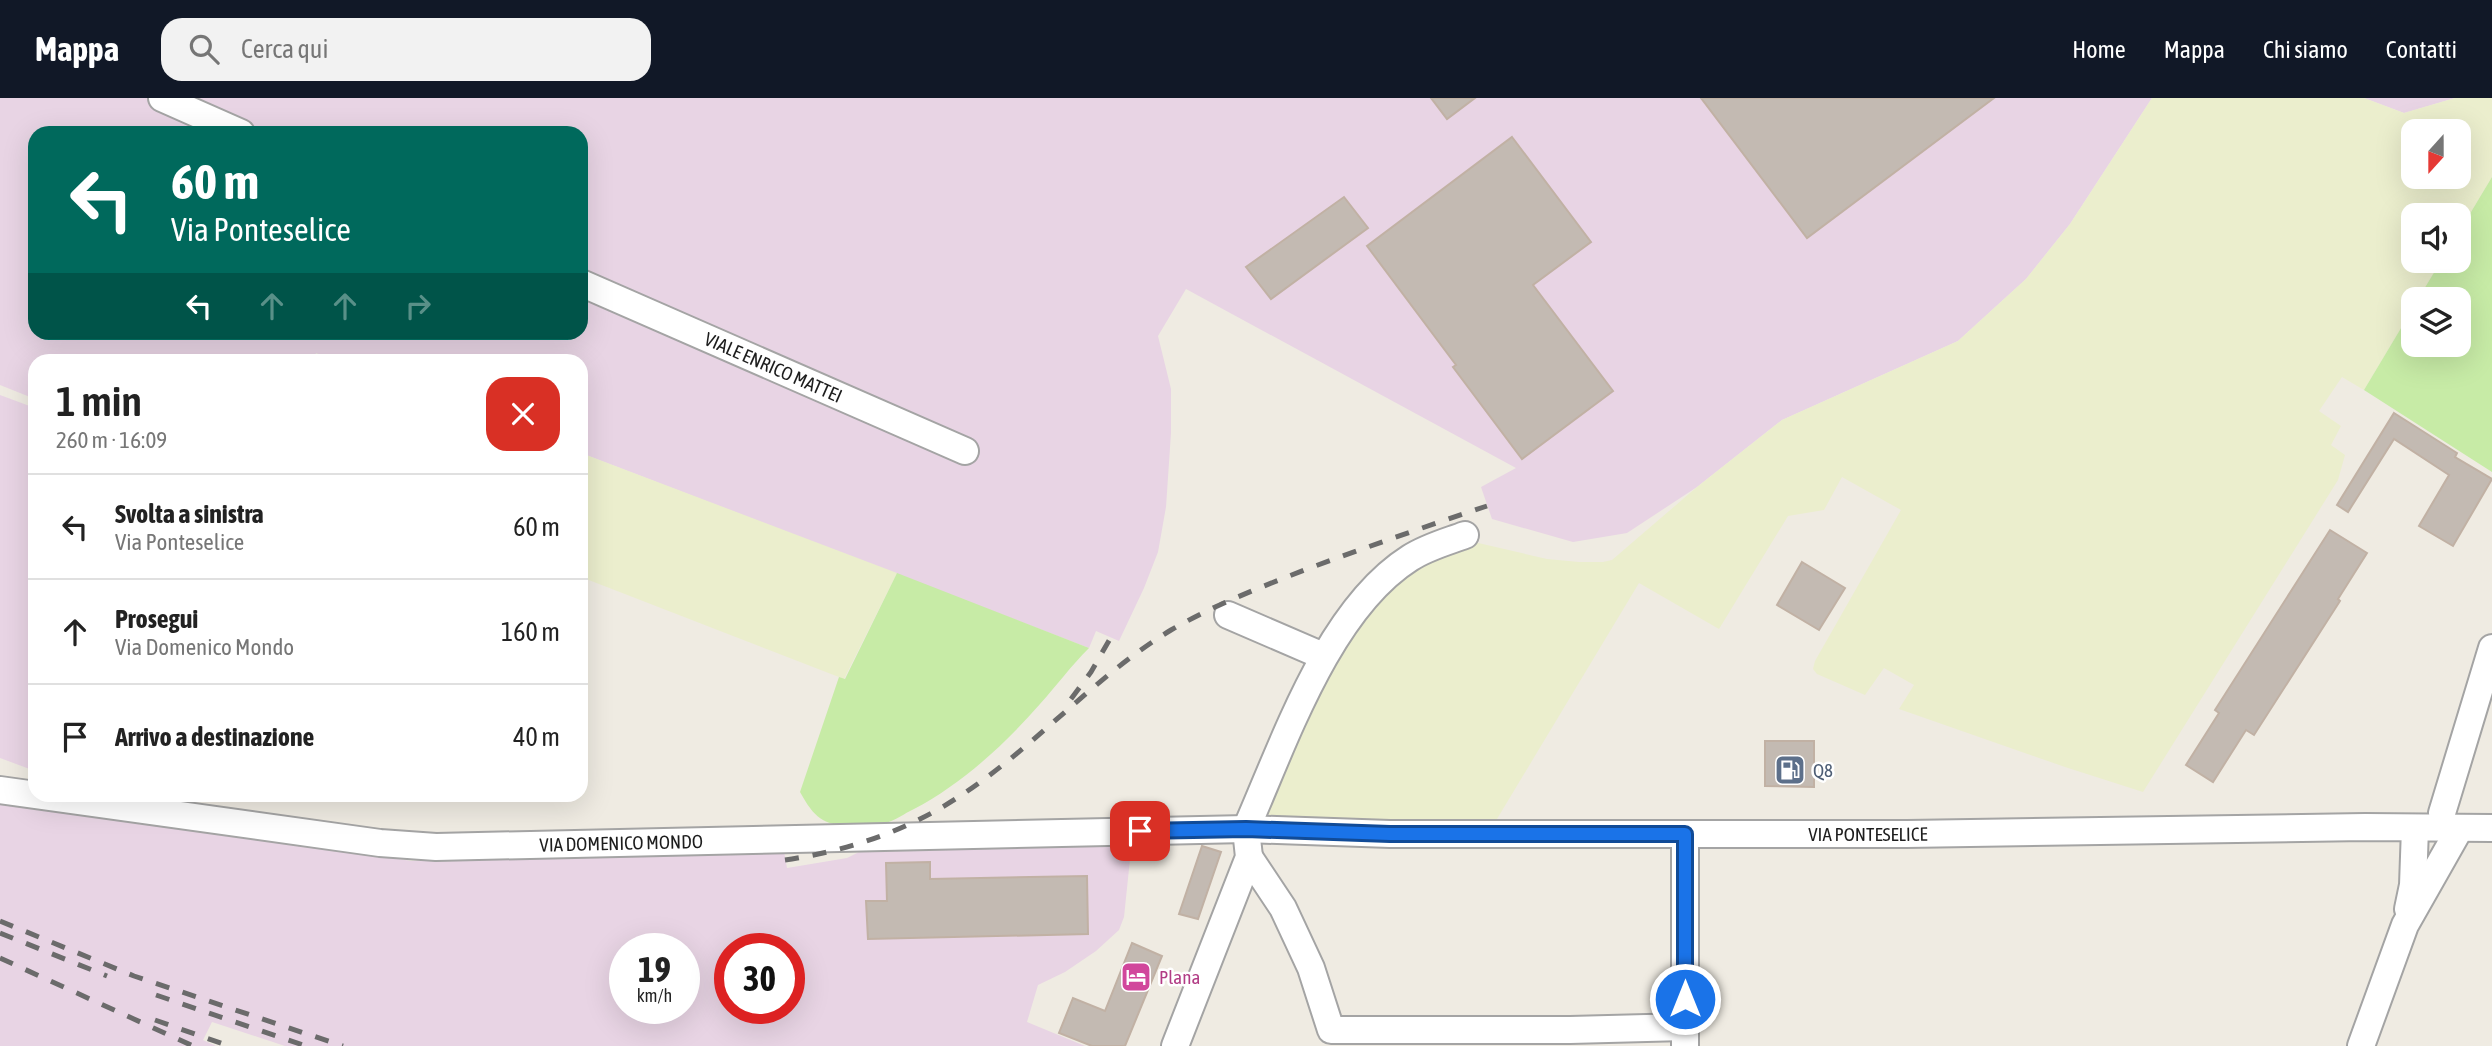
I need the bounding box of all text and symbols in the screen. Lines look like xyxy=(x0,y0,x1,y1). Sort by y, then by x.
search box xyxy=(161,18,651,81)
text: Mappa xyxy=(35,30,119,68)
icon: search xyxy=(185,30,223,68)
text: Cerca qui xyxy=(241,34,328,64)
text: Home xyxy=(2072,36,2126,63)
text: Mappa xyxy=(2164,36,2225,63)
text: Chi siamo xyxy=(2263,36,2348,63)
text: Contatti xyxy=(2386,36,2457,63)
north arrow xyxy=(2401,119,2471,189)
map controls xyxy=(2401,119,2471,357)
text: 60 m xyxy=(171,153,259,209)
icon: left xyxy=(56,154,147,245)
button: sound xyxy=(2401,203,2471,273)
text: Via Ponteselice xyxy=(171,211,351,248)
icon: left xyxy=(180,287,218,325)
icon: ahead xyxy=(253,287,291,325)
icon: ahead xyxy=(326,287,364,325)
icon: right xyxy=(399,287,437,325)
button: layers xyxy=(2401,287,2471,357)
street label: VIALE ENRICO MATTEI xyxy=(701,327,846,407)
text: 1 min xyxy=(56,377,142,425)
button: close xyxy=(486,377,560,451)
text: 260 m · 16:09 xyxy=(56,427,167,453)
text: Svolta a sinistra xyxy=(115,499,264,529)
icon: left xyxy=(56,508,94,546)
text: 60 m xyxy=(513,512,560,542)
text: Via Ponteselice xyxy=(115,529,244,555)
text: Prosegui xyxy=(115,604,198,634)
icon: ahead xyxy=(56,613,94,651)
text: 160 m xyxy=(501,617,560,647)
text: Via Domenico Mondo xyxy=(115,634,294,660)
icon: arrive xyxy=(56,718,94,756)
text: Arrivo a destinazione xyxy=(115,722,314,752)
text: 40 m xyxy=(513,722,560,752)
fuel station icon: Q8 xyxy=(1773,753,1807,787)
place label: Q8 xyxy=(1813,759,1833,781)
pin xyxy=(1110,801,1170,861)
icon: arrive xyxy=(1121,812,1159,850)
street label: VIA PONTESELICE xyxy=(1808,823,1928,845)
street label: VIA DOMENICO MONDO xyxy=(539,830,703,856)
speed limit sign: 30 xyxy=(714,933,805,1024)
text: 19 xyxy=(638,949,671,989)
hotel icon: Plana xyxy=(1119,960,1153,994)
position arrow xyxy=(1648,962,1722,1036)
place label: Plana xyxy=(1159,966,1200,988)
text: km/h xyxy=(637,985,672,1006)

